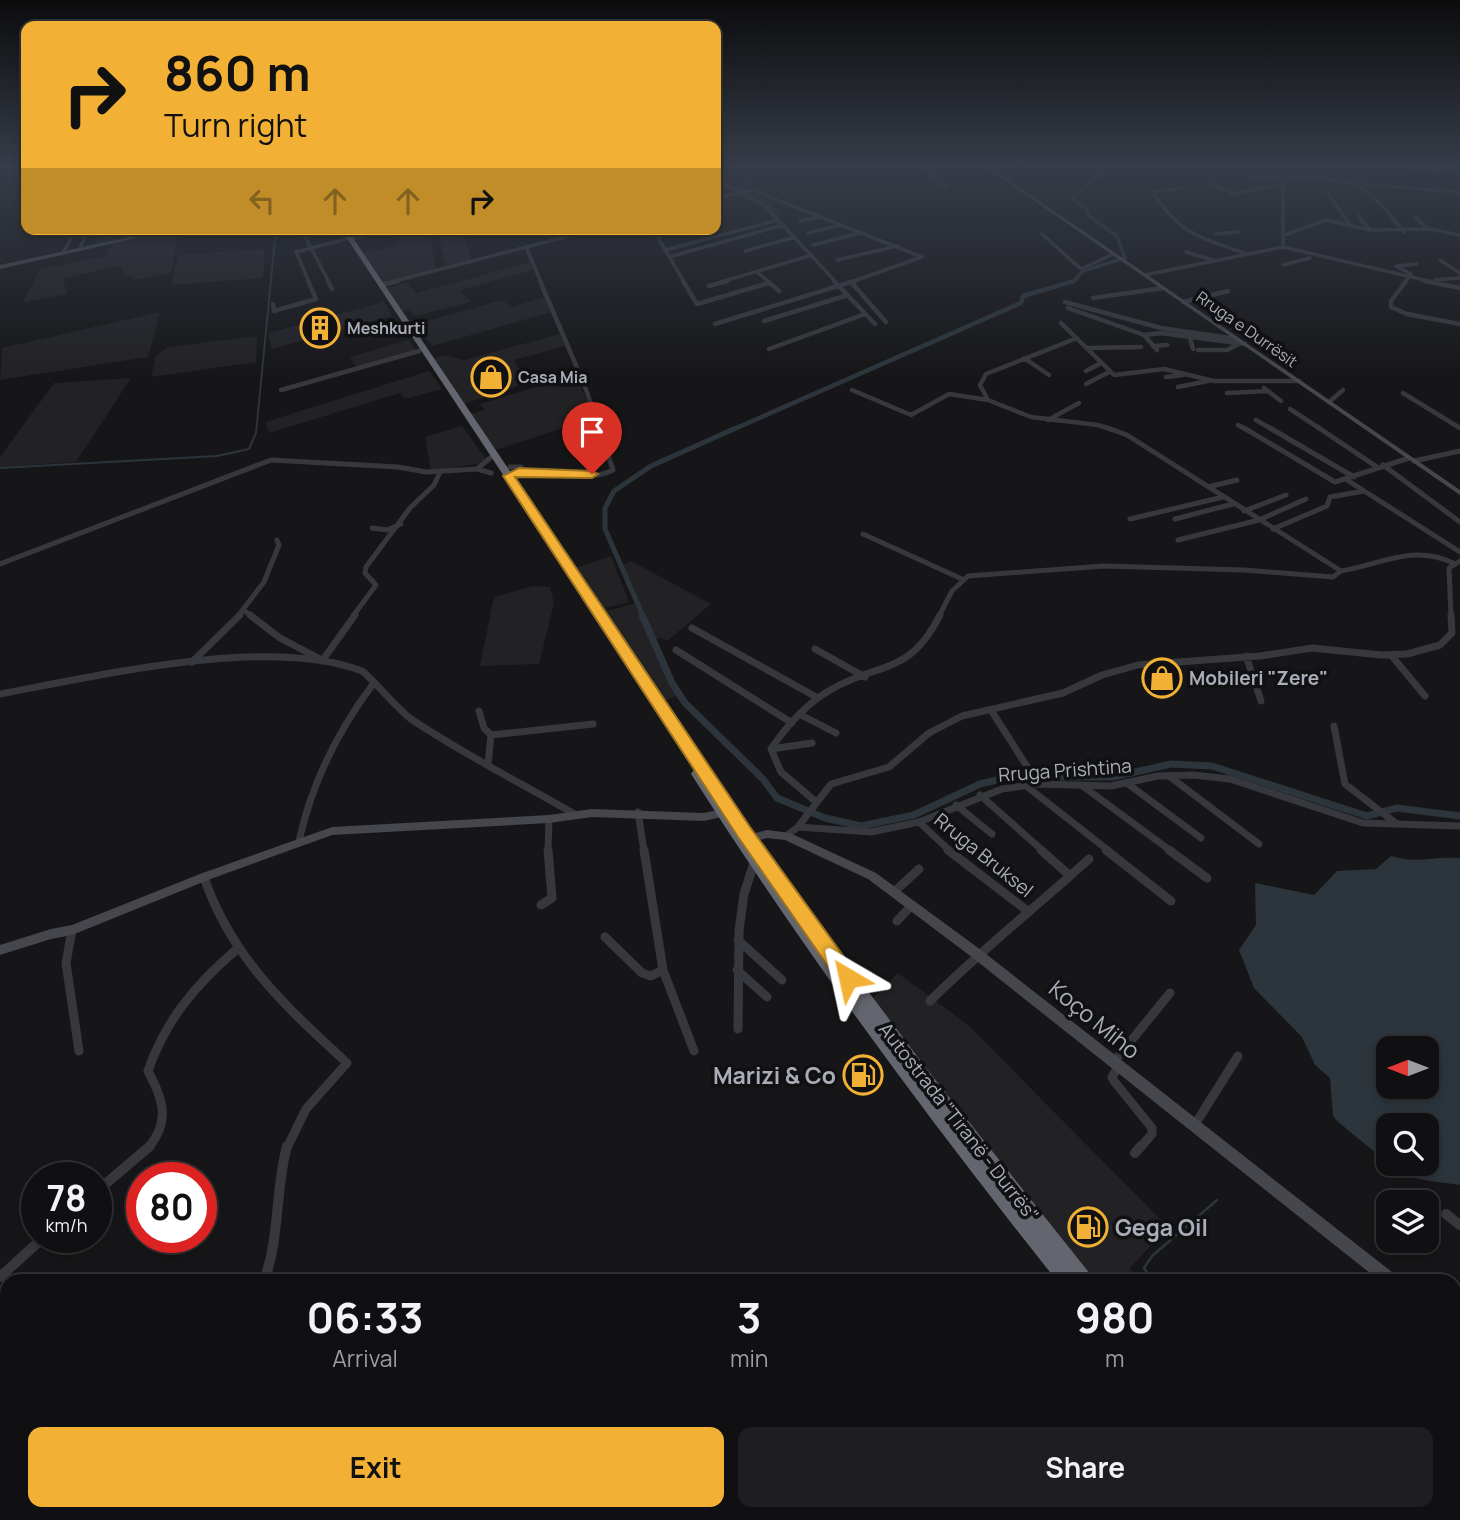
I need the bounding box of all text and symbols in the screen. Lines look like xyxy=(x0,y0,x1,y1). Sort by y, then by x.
text: 860 m xyxy=(164,39,311,106)
icon: right xyxy=(49,49,140,140)
text: Turn right xyxy=(164,103,307,147)
icon: left xyxy=(243,182,281,220)
icon: ahead xyxy=(316,182,354,220)
icon: ahead xyxy=(389,182,427,220)
icon: right xyxy=(462,182,500,220)
street label: Rruga e Durrësit xyxy=(1192,286,1302,372)
building icon: Meshkurti xyxy=(299,307,341,349)
place label: Meshkurti xyxy=(347,317,425,339)
shop icon: Casa Mia xyxy=(470,356,512,398)
place label: Casa Mia xyxy=(518,366,588,388)
pin xyxy=(562,402,622,474)
icon: arrive xyxy=(573,413,611,451)
shop icon: Mobileri "Zere" xyxy=(1141,657,1183,699)
place label: Mobileri "Zere" xyxy=(1189,665,1328,691)
street label: Rruga Prishtina xyxy=(997,752,1133,788)
street label: Rruga Bruksel xyxy=(929,807,1039,903)
position arrow xyxy=(811,941,885,1015)
street label: Koço Miho xyxy=(1043,972,1147,1066)
street label: Autostrada "Tiranë - Durrës" xyxy=(873,1017,1045,1227)
north arrow xyxy=(1376,1036,1438,1099)
map controls xyxy=(1376,1036,1439,1253)
fuel station icon: Marizi & Co xyxy=(842,1054,884,1096)
place label: Marizi & Co xyxy=(713,1059,836,1091)
button: search xyxy=(1376,1113,1439,1176)
speed limit sign: 80 xyxy=(126,1162,217,1253)
text: 78 xyxy=(46,1174,87,1222)
button: layers xyxy=(1376,1190,1439,1253)
fuel station icon: Gega Oil xyxy=(1067,1206,1109,1248)
place label: Gega Oil xyxy=(1115,1211,1208,1243)
text: km/h xyxy=(46,1213,87,1237)
text: 06:33 xyxy=(307,1288,423,1346)
text: 3 xyxy=(737,1288,761,1346)
text: 980 xyxy=(1075,1288,1155,1346)
text: Arrival xyxy=(332,1342,398,1374)
text: min xyxy=(730,1342,769,1374)
text: m xyxy=(1105,1342,1125,1374)
button: Exit xyxy=(28,1427,724,1507)
button: Share xyxy=(738,1427,1433,1507)

